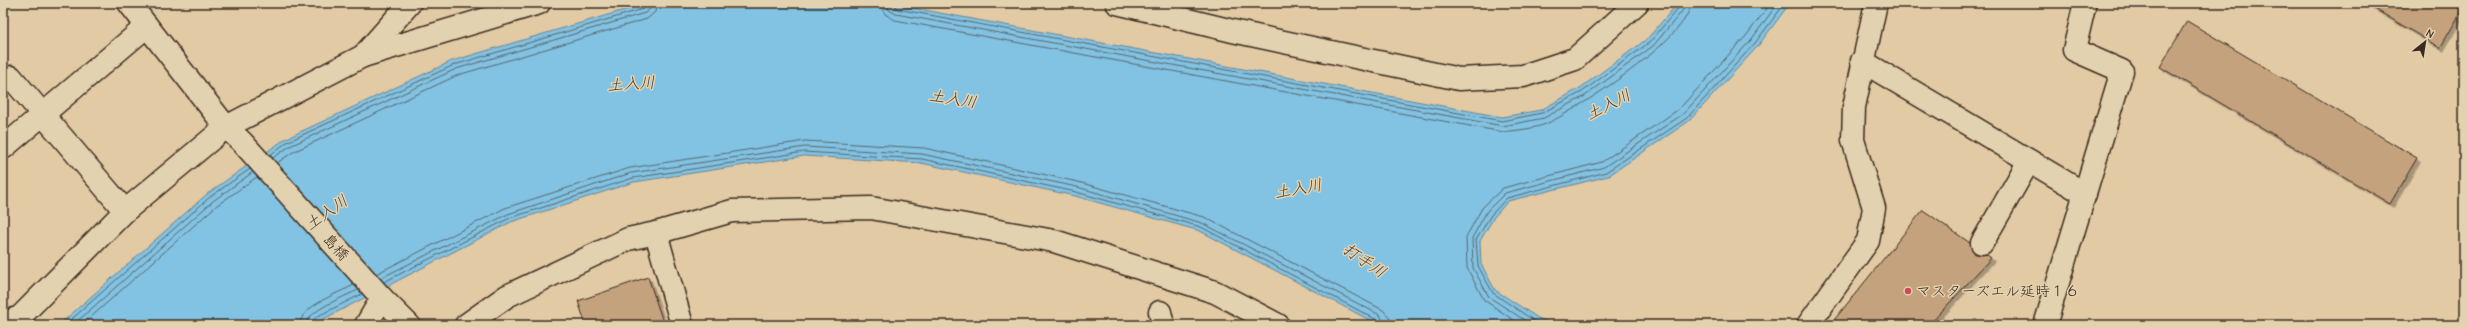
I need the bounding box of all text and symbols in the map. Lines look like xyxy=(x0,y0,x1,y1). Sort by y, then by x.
north arrow xyxy=(2405,22,2445,62)
text: N xyxy=(2423,26,2436,41)
water label: 土入川 xyxy=(606,73,656,95)
water label: 土入川 xyxy=(928,86,978,112)
water label: 土入川 xyxy=(1583,86,1634,124)
water label: 土入川 xyxy=(1273,176,1323,202)
water label: 土入川 xyxy=(302,192,351,234)
street label: 島橋 xyxy=(319,230,353,264)
water label: 打手川 xyxy=(1340,240,1389,282)
place label: マスターズエル延時１６ xyxy=(1916,282,2080,300)
marker: マスターズエル延時１６ xyxy=(1903,286,1913,296)

